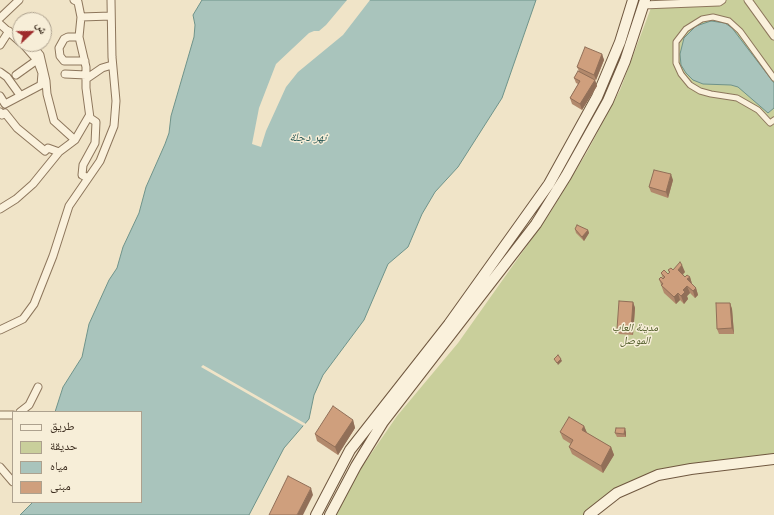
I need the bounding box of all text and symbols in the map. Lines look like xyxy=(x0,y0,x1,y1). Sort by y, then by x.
north arrow xyxy=(12,12,52,52)
text: ش xyxy=(34,20,51,36)
water label: نهر دجلة xyxy=(290,131,326,145)
park label: مدينة العاب الموصل xyxy=(612,321,658,347)
legend xyxy=(12,411,142,503)
text: طريق xyxy=(50,418,75,433)
text: حديقة xyxy=(50,438,78,453)
text: مياه xyxy=(50,458,68,473)
text: مبنى xyxy=(50,478,71,493)

